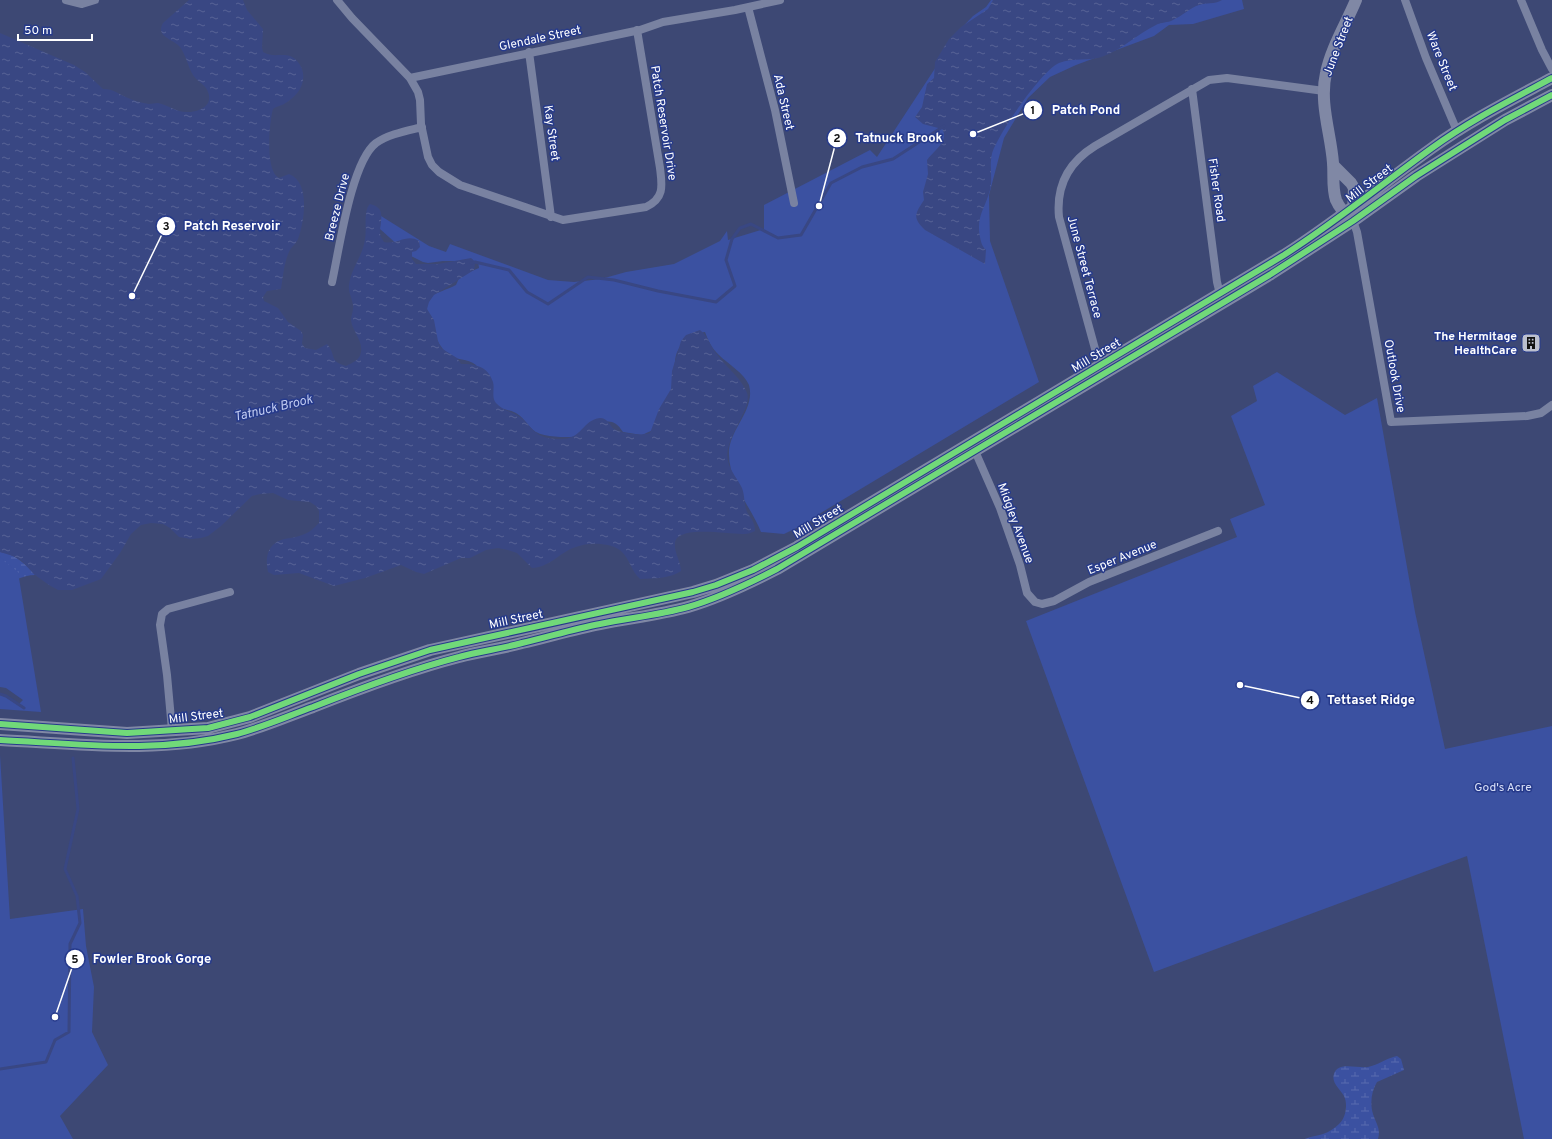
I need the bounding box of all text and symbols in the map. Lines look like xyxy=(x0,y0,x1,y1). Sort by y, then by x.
street label: June Street xyxy=(1320,14,1358,78)
scale bar xyxy=(18,16,92,42)
street label: Glendale Street xyxy=(498,22,583,55)
text: 50 m xyxy=(24,23,52,39)
street label: Ware Street xyxy=(1422,29,1460,94)
street label: Patch Reservoir Drive xyxy=(646,65,680,182)
street label: Ada Street xyxy=(769,73,797,132)
callout: Patch Pond xyxy=(1023,97,1128,122)
text: 1 xyxy=(1031,103,1035,119)
text: Patch Pond xyxy=(1052,103,1120,119)
street label: Kay Street xyxy=(539,104,563,162)
callout: Tatnuck Brook xyxy=(827,125,951,150)
text: 2 xyxy=(833,131,841,147)
text: Tatnuck Brook xyxy=(855,131,943,147)
street label: Fisher Road xyxy=(1204,157,1228,223)
street label: Mill Street xyxy=(1343,161,1396,207)
street label: Breeze Drive xyxy=(322,172,354,243)
callout: Patch Reservoir xyxy=(156,213,288,238)
street label: June Street Terrace xyxy=(1063,214,1105,320)
text: 3 xyxy=(162,219,170,235)
text: Patch Reservoir xyxy=(184,219,281,235)
place label: The Hermitage HealthCare xyxy=(1434,329,1517,359)
building icon: The Hermitage HealthCare xyxy=(1520,332,1542,354)
street label: Mill Street xyxy=(1069,335,1124,377)
street label: Outlook Drive xyxy=(1380,338,1408,414)
water label: Tatnuck Brook xyxy=(233,392,315,426)
street label: Midgley Avenue xyxy=(993,481,1037,566)
street label: Mill Street xyxy=(791,501,846,543)
street label: Esper Avenue xyxy=(1085,537,1159,579)
street label: Mill Street xyxy=(488,606,545,634)
callout: Tettaset Ridge xyxy=(1300,687,1423,712)
text: 4 xyxy=(1306,693,1314,709)
text: Tettaset Ridge xyxy=(1327,693,1415,709)
street label: Mill Street xyxy=(168,706,224,728)
park label: God's Acre xyxy=(1474,780,1532,796)
callout: Fowler Brook Gorge xyxy=(65,946,220,971)
text: 5 xyxy=(71,952,79,968)
text: Fowler Brook Gorge xyxy=(93,952,211,968)

